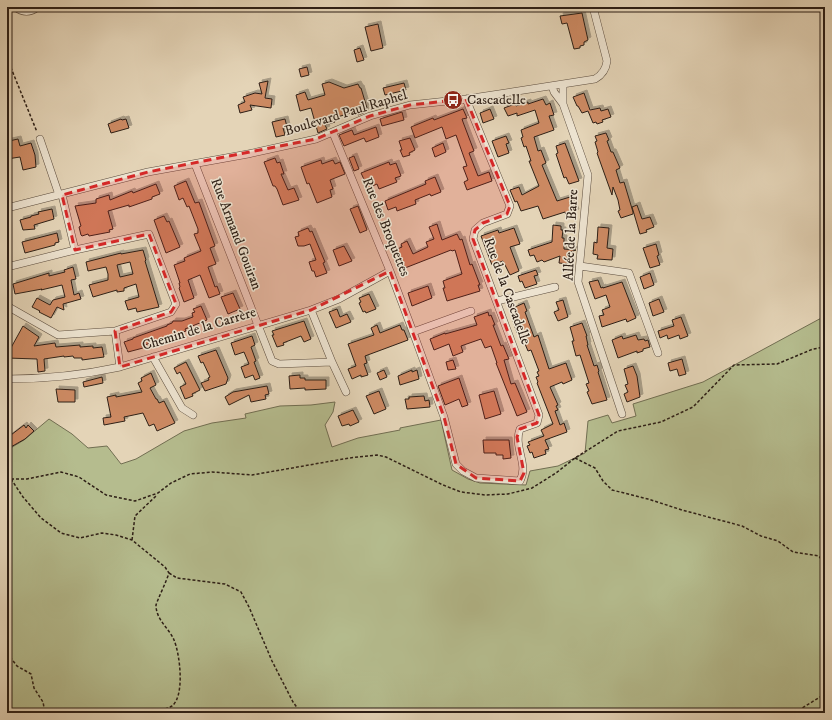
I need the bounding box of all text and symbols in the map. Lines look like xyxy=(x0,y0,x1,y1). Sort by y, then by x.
street label: Boulevard Paul Raphel xyxy=(283,86,410,140)
bus stop icon: Cascadelle xyxy=(442,89,464,111)
place label: Cascadelle xyxy=(467,91,526,109)
street label: Rue des Broquettes xyxy=(358,175,414,279)
street label: Rue Armand Gouiran xyxy=(206,176,266,293)
street label: Allée de la Barre xyxy=(560,188,582,281)
street label: Rue de la Cascadelle xyxy=(479,235,535,347)
street label: Chemin de la Carrère xyxy=(140,303,258,355)

